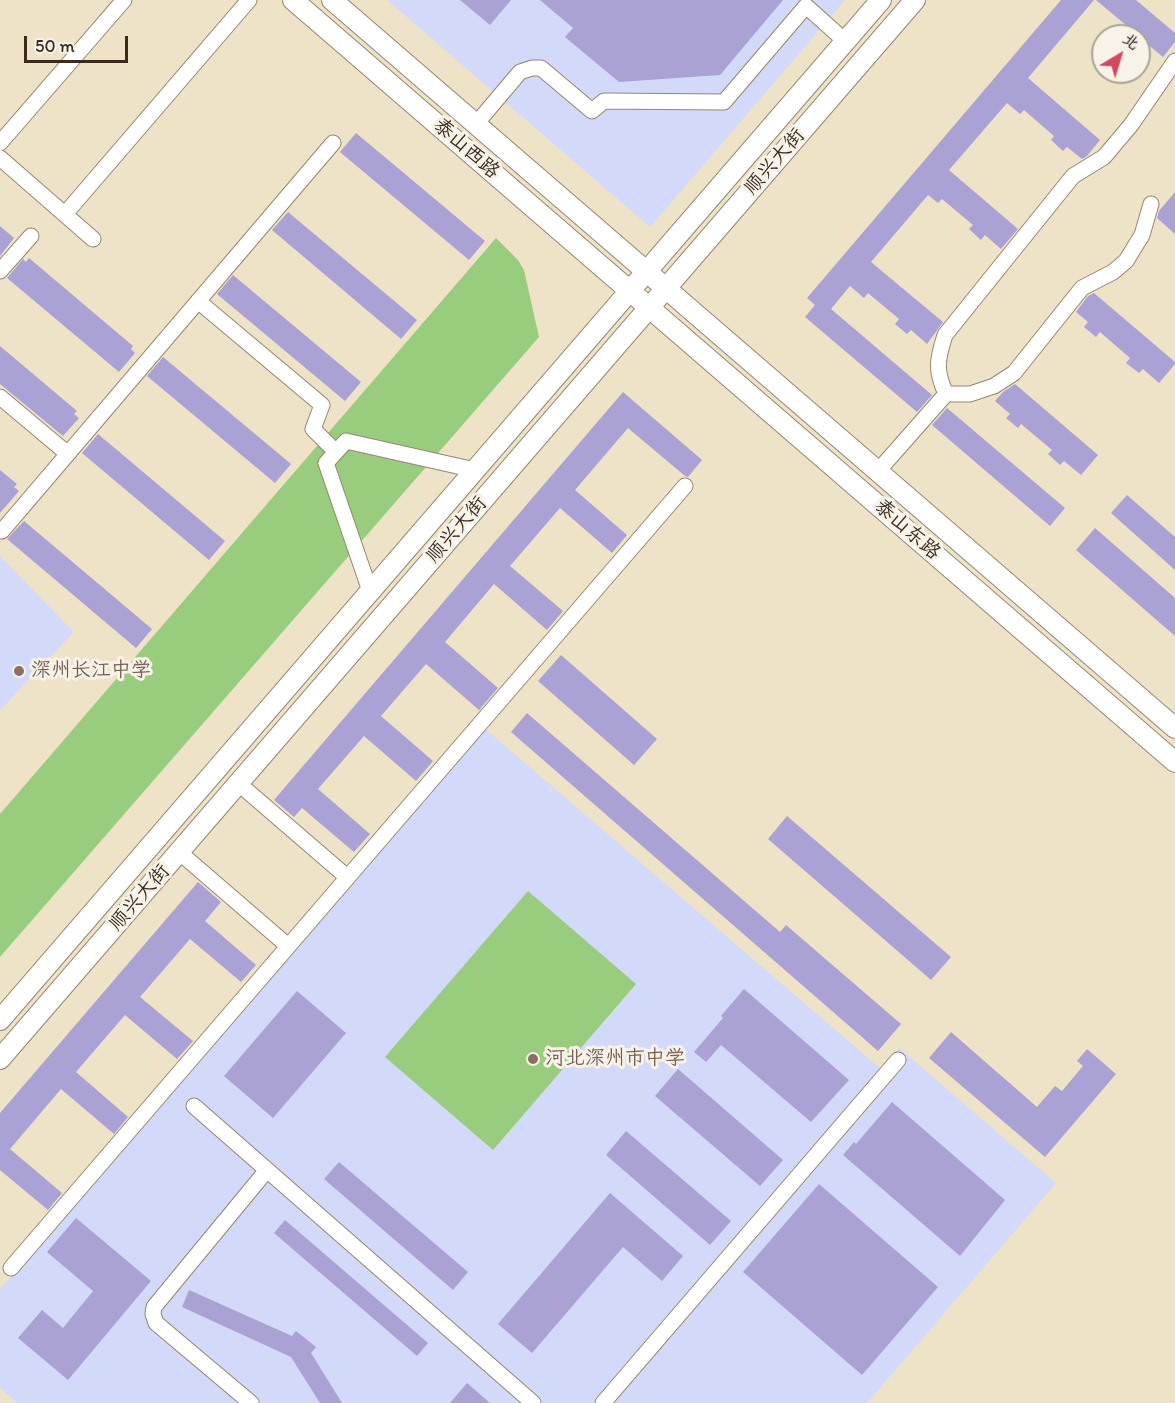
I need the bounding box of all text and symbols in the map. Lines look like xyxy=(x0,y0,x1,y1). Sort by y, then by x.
scale bar xyxy=(27,24,130,62)
north arrow xyxy=(1091,24,1151,84)
text: 北 xyxy=(1119,29,1143,53)
text: 50 m xyxy=(35,35,75,57)
street label: 泰山西路 xyxy=(428,114,504,184)
street label: 顺兴大街 xyxy=(740,124,810,200)
street label: 顺兴大街 xyxy=(422,492,492,568)
street label: 泰山东路 xyxy=(869,495,945,565)
place label: 深州长江中学 xyxy=(31,659,151,683)
marker: 深州长江中学 xyxy=(12,664,26,678)
street label: 顺兴大街 xyxy=(105,860,175,936)
place label: 河北深州市中学 xyxy=(545,1047,685,1071)
marker: 河北深州市中学 xyxy=(526,1052,540,1066)

